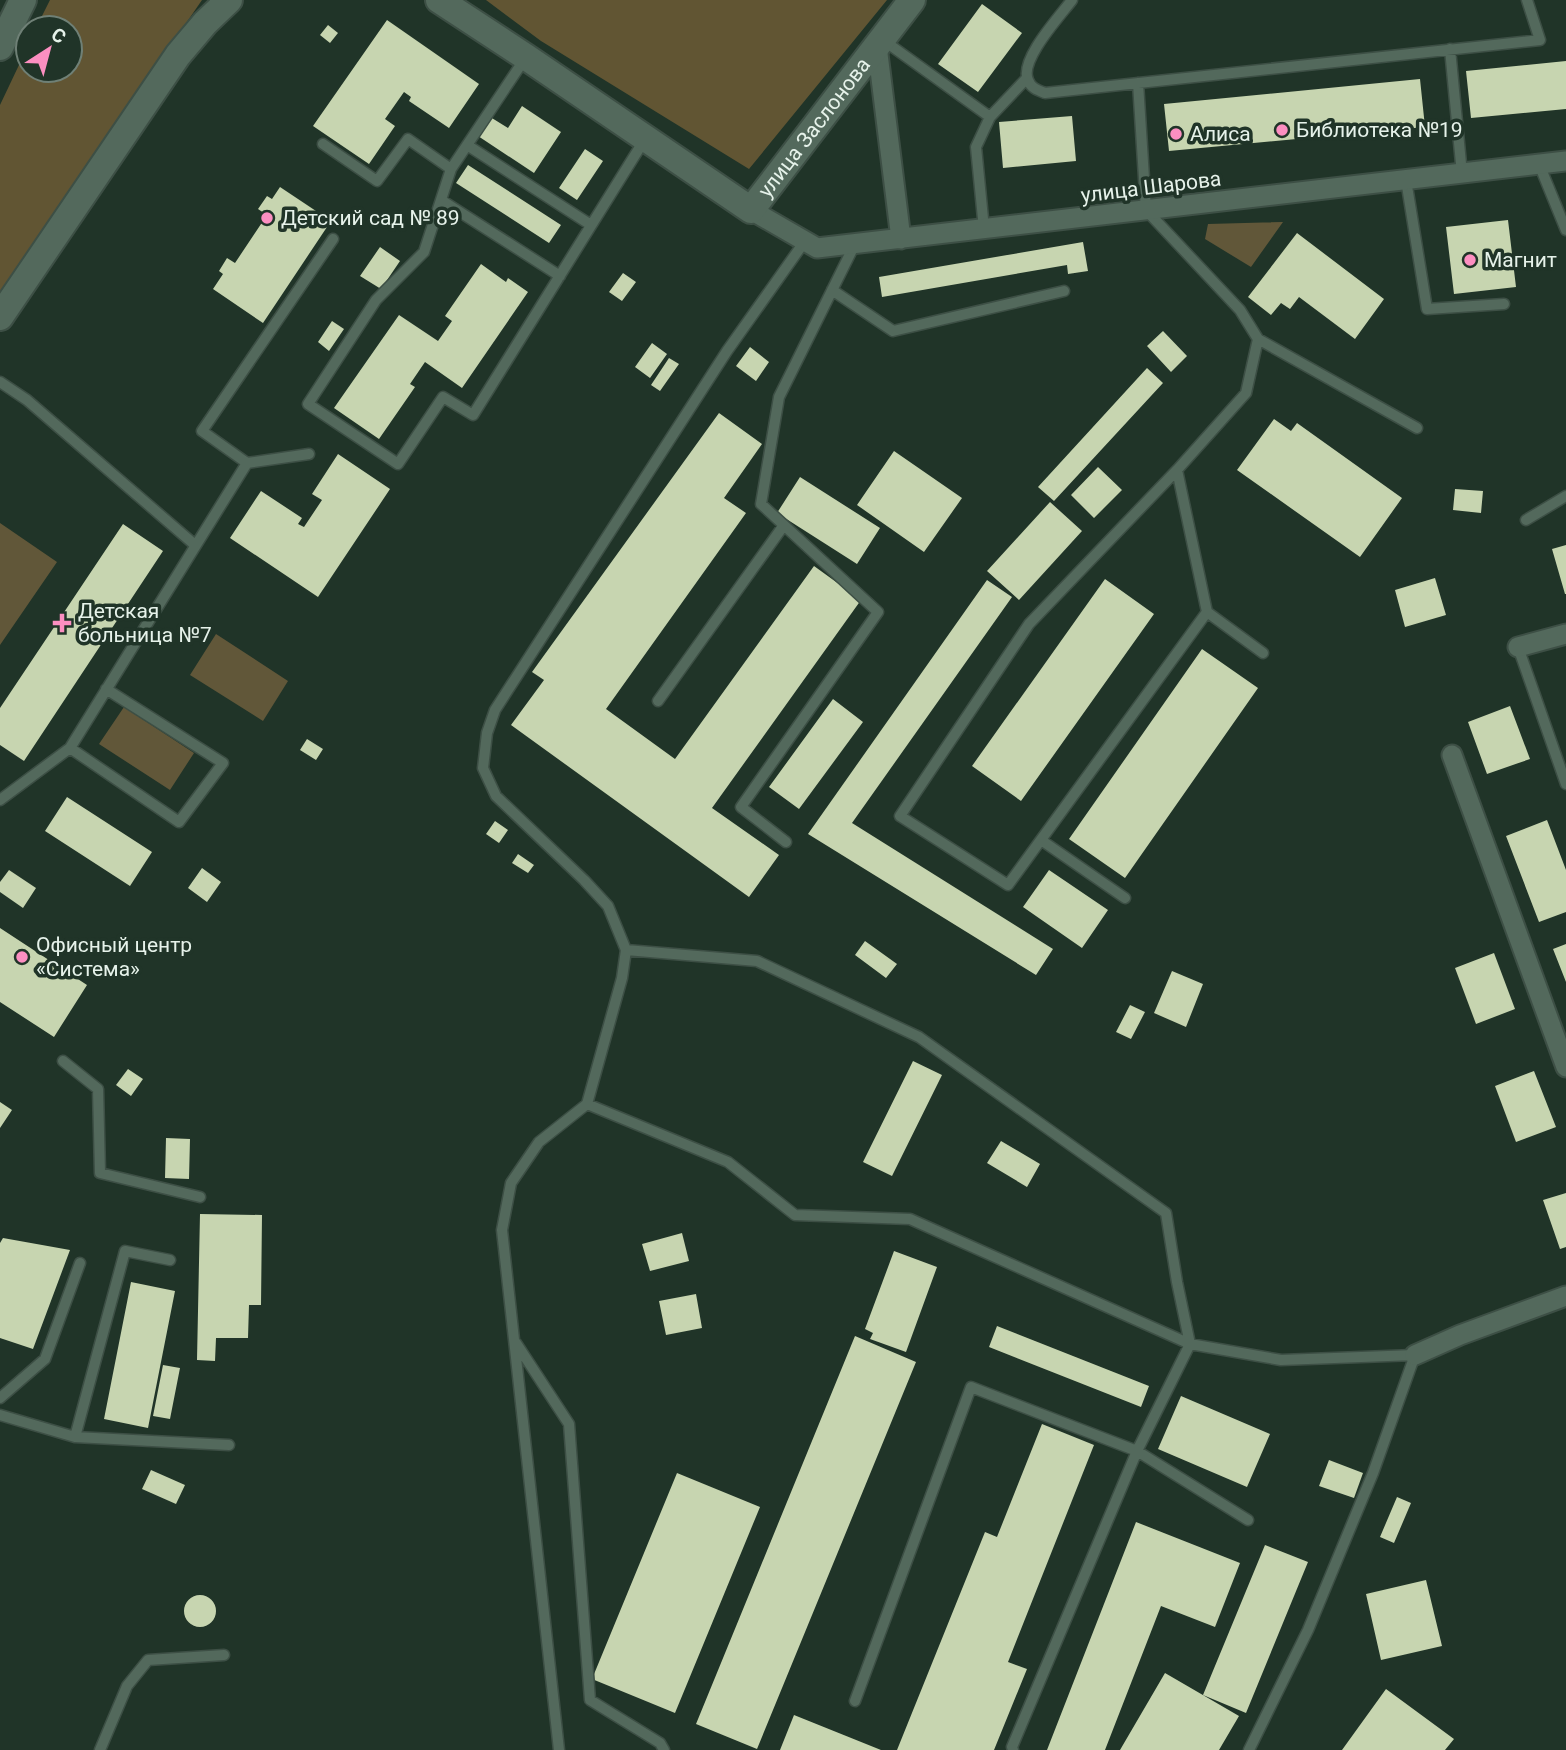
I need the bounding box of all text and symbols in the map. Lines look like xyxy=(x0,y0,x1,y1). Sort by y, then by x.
north arrow xyxy=(14,14,84,84)
text: С xyxy=(47,23,70,49)
street label: улица Заслонова xyxy=(753,53,875,202)
place label: Библиотека №19 xyxy=(1296,118,1463,142)
place label: Алиса xyxy=(1190,122,1251,146)
marker: Библиотека №19 xyxy=(1274,122,1290,138)
marker: Алиса xyxy=(1168,126,1184,142)
street label: улица Шарова xyxy=(1079,166,1223,208)
place label: Детский сад № 89 xyxy=(281,206,460,230)
marker: Детский сад № 89 xyxy=(259,210,275,226)
place label: Магнит xyxy=(1484,248,1557,272)
marker: Магнит xyxy=(1462,252,1478,268)
place label: Детская больница №7 xyxy=(78,599,212,647)
marker: Детская больница №7 xyxy=(52,613,72,633)
place label: Офисный центр «Система» xyxy=(36,933,192,981)
marker: Офисный центр «Система» xyxy=(14,949,30,965)

